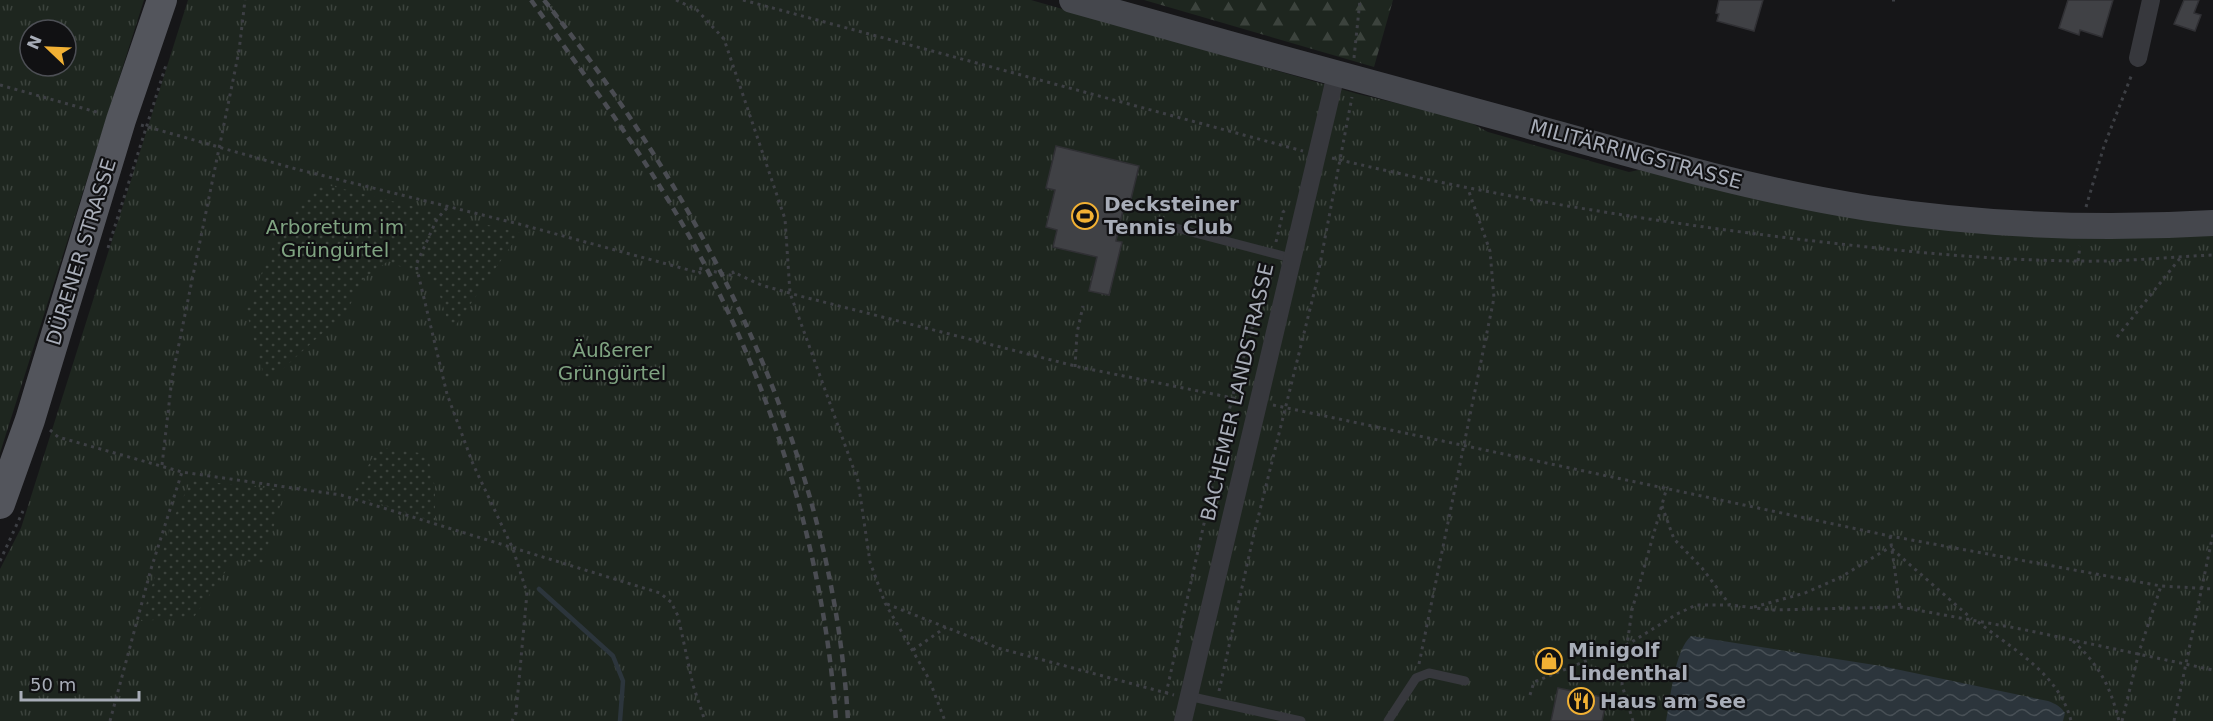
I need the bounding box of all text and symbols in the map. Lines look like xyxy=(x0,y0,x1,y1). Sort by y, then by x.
north arrow xyxy=(18,18,78,78)
text: N xyxy=(23,32,46,52)
street label: MILITÄRRINGSTRASSE xyxy=(1527,114,1745,194)
street label: DÜRENER STRASSE xyxy=(41,156,121,348)
place label: Decksteiner Tennis Club xyxy=(1104,192,1239,239)
sports icon: Decksteiner Tennis Club xyxy=(1070,201,1100,231)
park label: Arboretum im Grüngürtel xyxy=(266,215,404,262)
street label: BACHEMER LANDSTRASSE xyxy=(1196,261,1278,523)
park label: Äußerer Grüngürtel xyxy=(558,338,666,385)
place label: Minigolf Lindenthal xyxy=(1568,638,1688,685)
shop icon: Minigolf Lindenthal xyxy=(1534,646,1564,676)
scale bar xyxy=(21,664,140,702)
text: 50 m xyxy=(30,674,76,695)
restaurant icon: Haus am See xyxy=(1566,686,1596,716)
place label: Haus am See xyxy=(1600,689,1746,713)

